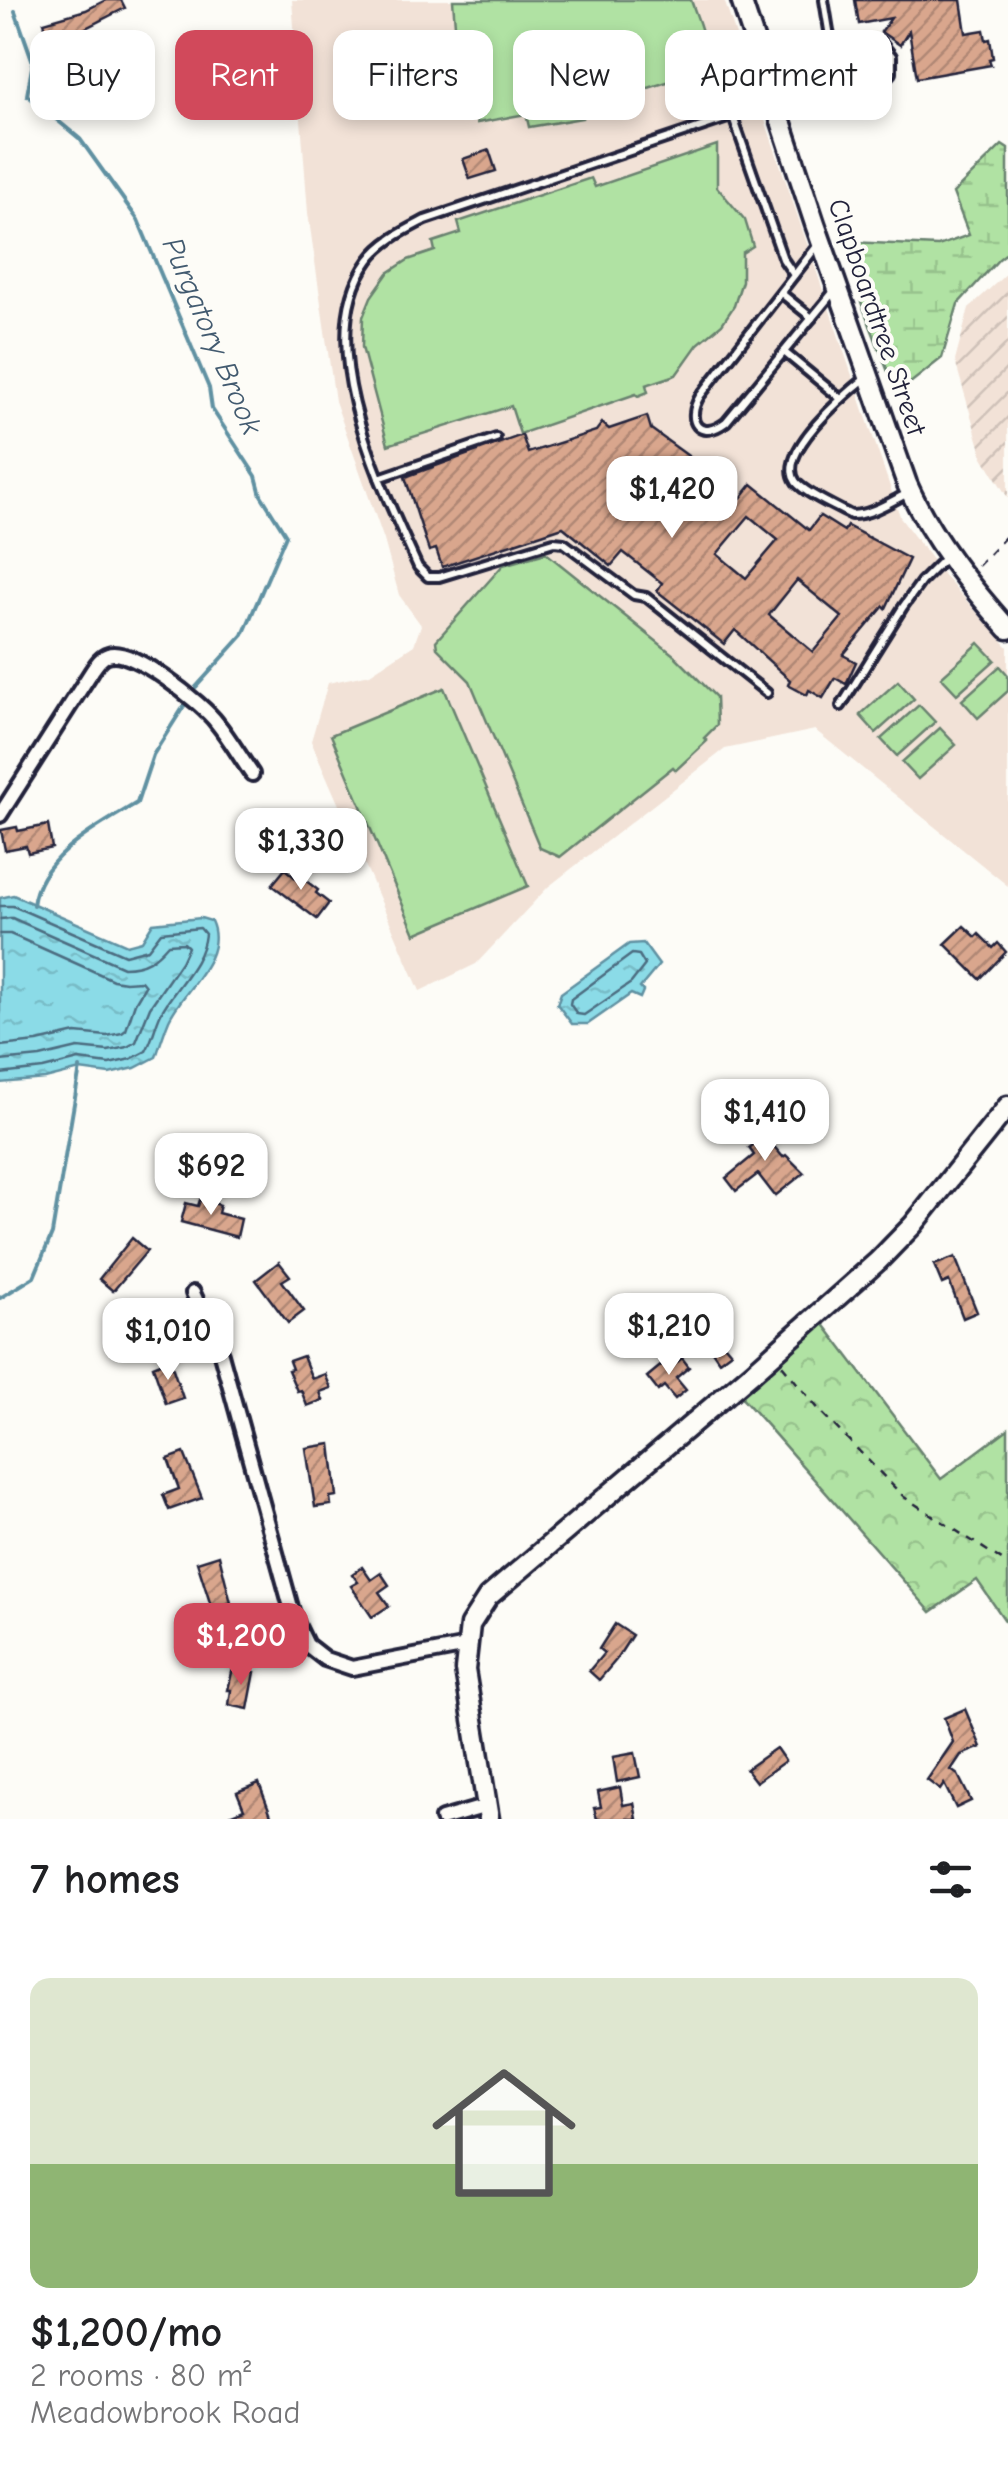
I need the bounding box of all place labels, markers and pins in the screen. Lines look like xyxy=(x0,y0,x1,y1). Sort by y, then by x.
pin: $1,420 xyxy=(591,456,753,541)
pin: $1,330 xyxy=(220,808,382,893)
pin: $1,410 xyxy=(684,1079,846,1164)
pin: $692 xyxy=(152,1133,270,1218)
pin: $1,210 xyxy=(588,1293,750,1378)
pin: $1,010 xyxy=(87,1298,249,1383)
pin: $1,200 xyxy=(160,1603,322,1688)

